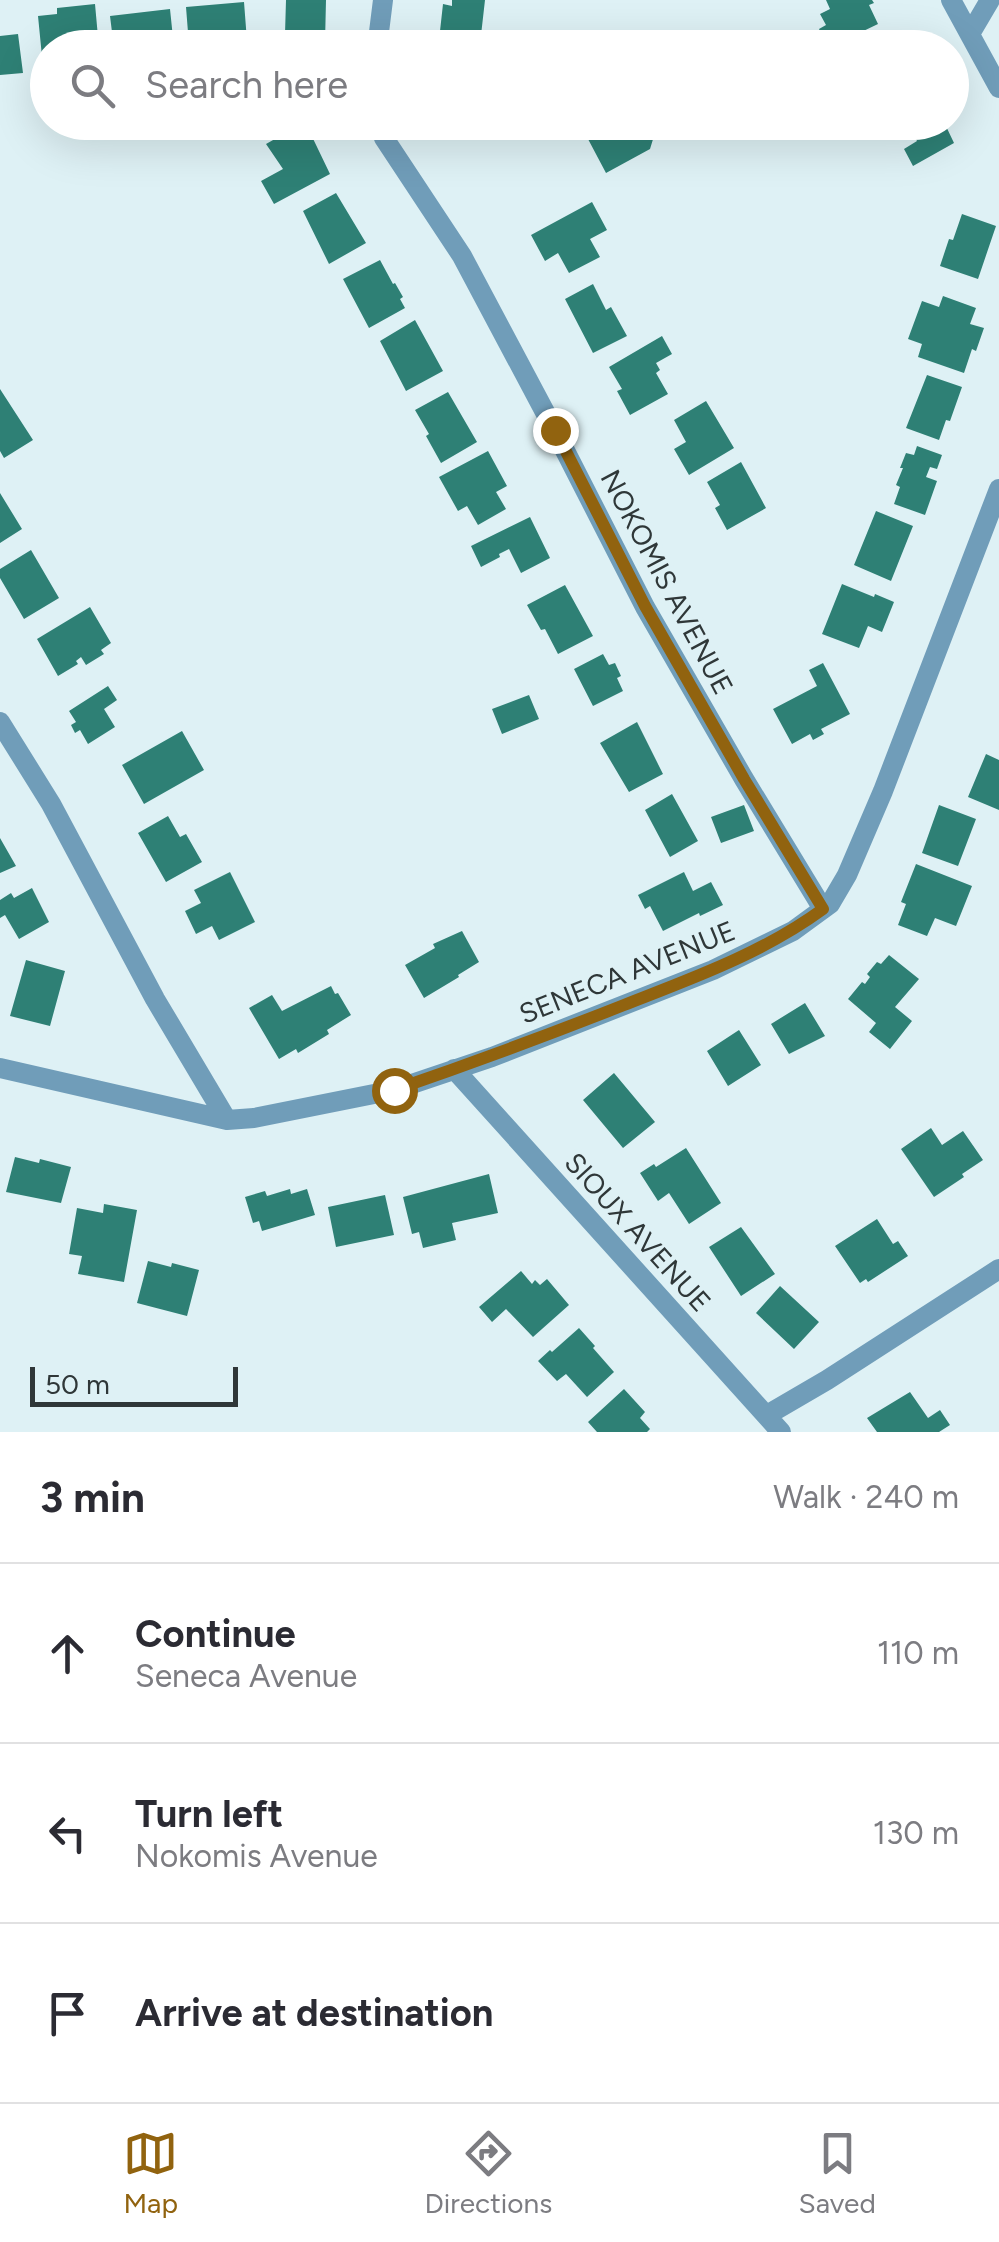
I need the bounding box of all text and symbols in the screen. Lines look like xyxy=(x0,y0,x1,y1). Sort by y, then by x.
search box xyxy=(30,30,969,140)
icon: search xyxy=(65,58,120,113)
text: Search here xyxy=(145,62,348,108)
route end xyxy=(533,408,579,454)
street label: NOKOMIS AVENUE xyxy=(593,464,741,700)
street label: SENECA AVENUE xyxy=(514,913,740,1031)
route start xyxy=(372,1068,418,1114)
street label: SIOUX AVENUE xyxy=(558,1145,718,1319)
scale bar xyxy=(30,1362,238,1406)
text: 50 m xyxy=(45,1367,110,1401)
text: 3 min xyxy=(40,1472,145,1523)
text: Walk · 240 m xyxy=(773,1478,959,1516)
text: Continue xyxy=(135,1611,296,1657)
icon: ahead xyxy=(40,1626,95,1681)
text: 110 m xyxy=(877,1634,959,1672)
text: Seneca Avenue xyxy=(135,1657,357,1695)
text: Turn left xyxy=(135,1791,283,1837)
icon: left xyxy=(40,1806,95,1861)
text: 130 m xyxy=(873,1814,959,1852)
text: Nokomis Avenue xyxy=(135,1837,378,1875)
icon: arrive xyxy=(40,1986,95,2041)
text: Arrive at destination xyxy=(135,1990,493,2036)
tab: Map xyxy=(123,2126,178,2220)
tab: Directions xyxy=(425,2126,552,2220)
tab: Saved xyxy=(799,2126,876,2220)

